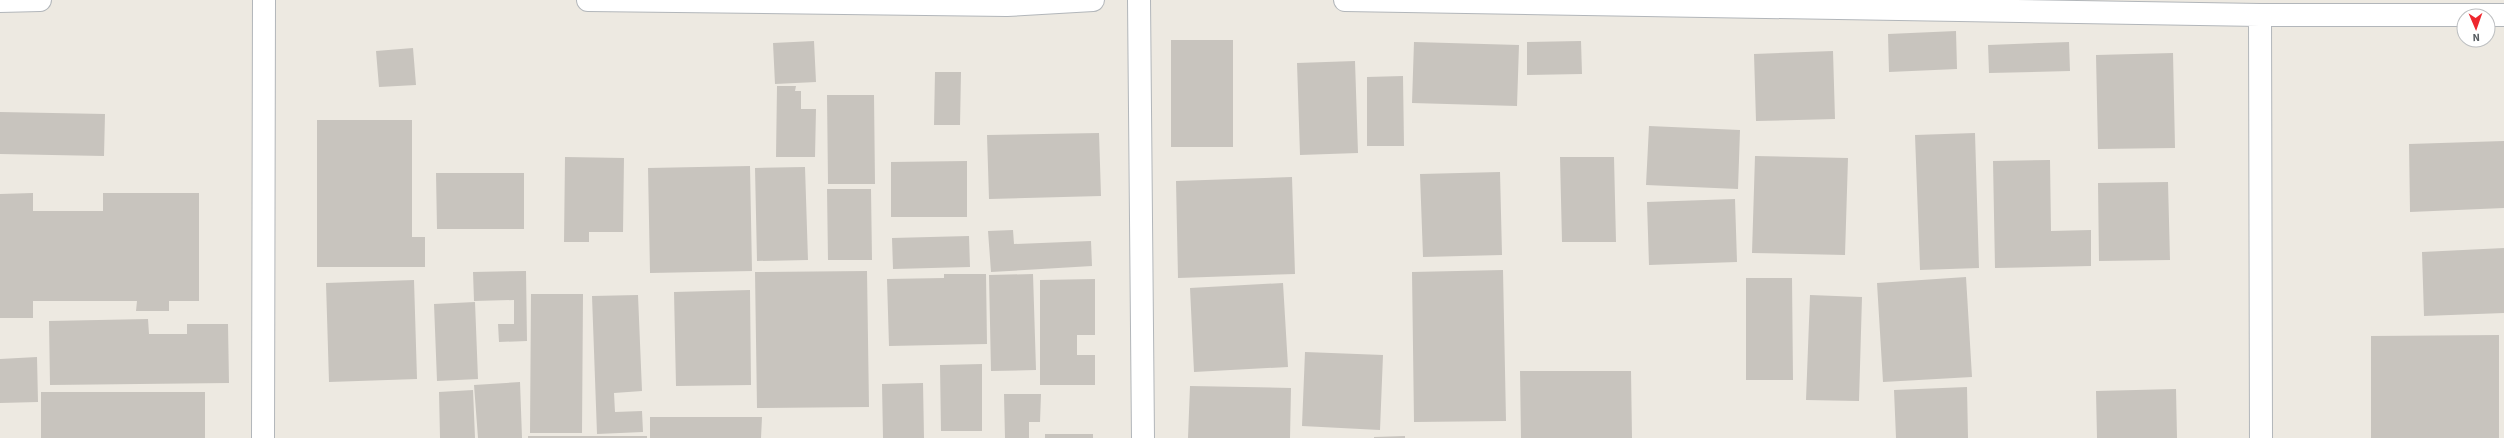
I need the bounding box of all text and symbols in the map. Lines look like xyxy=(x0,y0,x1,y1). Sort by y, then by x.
north arrow xyxy=(2456,8,2496,48)
text: N xyxy=(2472,30,2480,45)

